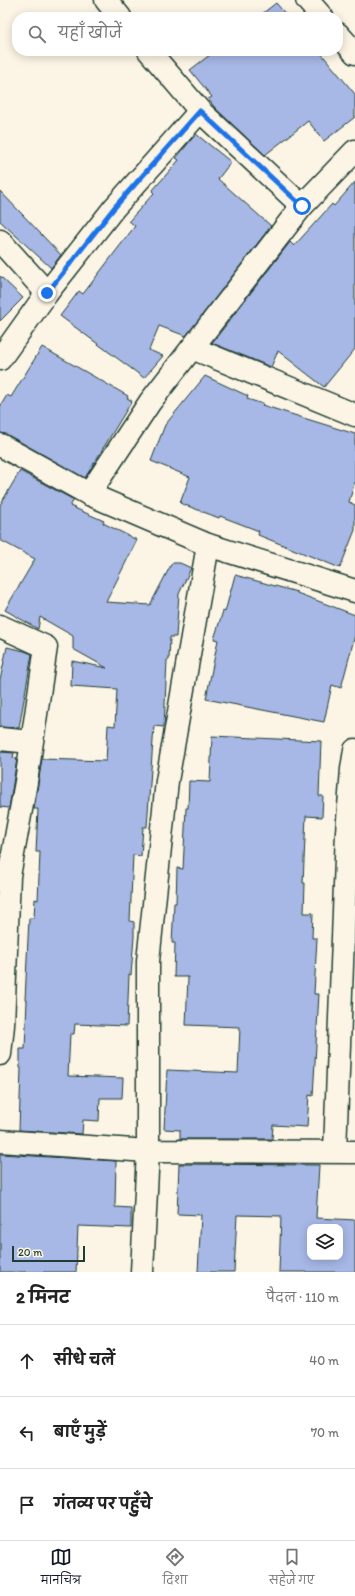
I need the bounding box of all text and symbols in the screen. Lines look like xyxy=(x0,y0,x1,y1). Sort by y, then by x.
search box xyxy=(12,12,343,56)
icon: search xyxy=(26,23,48,45)
text: यहाँ खोजें xyxy=(58,24,122,42)
route start xyxy=(293,197,311,215)
route end xyxy=(38,284,56,302)
map controls xyxy=(307,1224,343,1260)
button: layers xyxy=(307,1224,343,1260)
scale bar xyxy=(12,1244,85,1263)
text: 20 m xyxy=(18,1246,42,1259)
text: 2 मिनट xyxy=(16,1287,70,1307)
text: पैदल · 110 m xyxy=(266,1290,339,1305)
icon: ahead xyxy=(16,1350,38,1372)
text: सीधे चलें xyxy=(54,1351,115,1369)
text: 40 m xyxy=(309,1353,339,1368)
icon: left xyxy=(16,1422,38,1444)
text: बाएँ मुड़ें xyxy=(54,1423,106,1441)
text: 70 m xyxy=(311,1425,339,1440)
icon: arrive xyxy=(16,1494,38,1516)
text: गंतव्य पर पहुँचे xyxy=(54,1495,152,1513)
tab: मानचित्र xyxy=(41,1546,81,1592)
tab: दिशा xyxy=(163,1546,187,1592)
tab: सहेजे गए xyxy=(269,1546,314,1592)

